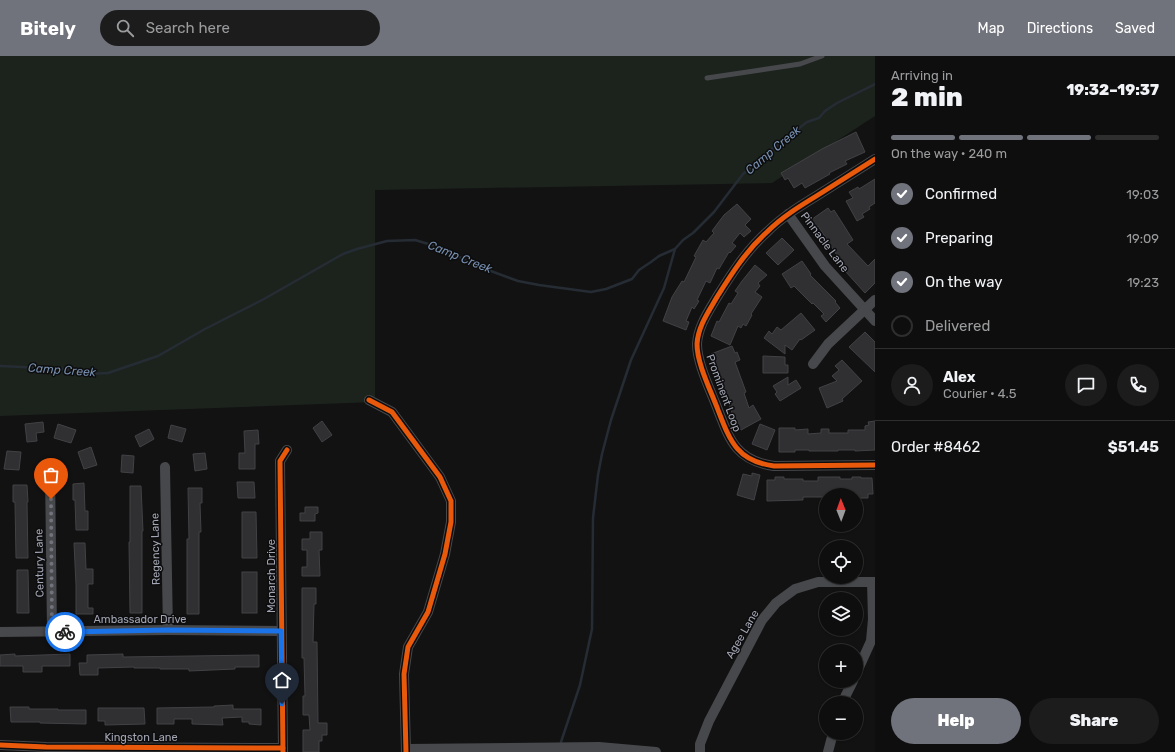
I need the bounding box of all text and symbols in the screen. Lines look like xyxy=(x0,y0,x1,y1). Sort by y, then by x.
search box xyxy=(100,10,380,46)
text: Bitely xyxy=(20,17,76,40)
icon: search xyxy=(114,17,136,39)
text: Search here xyxy=(146,19,230,37)
text: Map xyxy=(978,20,1005,37)
text: Directions xyxy=(1027,20,1093,37)
text: Saved xyxy=(1115,20,1155,37)
text: Arriving in xyxy=(891,68,953,83)
text: 19:32–19:37 xyxy=(1066,81,1159,99)
text: 2 min xyxy=(891,82,963,113)
water label: Camp Creek xyxy=(742,122,804,177)
text: On the way · 240 m xyxy=(891,146,1007,161)
icon: check xyxy=(891,183,913,205)
text: Confirmed xyxy=(925,185,997,203)
text: 19:03 xyxy=(1126,187,1159,202)
street label: Pinnacle Lane xyxy=(798,210,851,275)
icon: check xyxy=(891,227,913,249)
text: Preparing xyxy=(925,229,993,247)
text: 19:09 xyxy=(1126,231,1159,246)
water label: Camp Creek xyxy=(426,238,495,277)
icon: check xyxy=(891,271,913,293)
text: On the way xyxy=(925,273,1003,291)
text: 19:23 xyxy=(1127,275,1159,290)
text: Delivered xyxy=(925,317,990,335)
street label: Prominent Loop xyxy=(703,353,744,434)
water label: Camp Creek xyxy=(28,361,97,379)
button: person xyxy=(891,364,933,406)
button: chat xyxy=(1065,364,1107,406)
button: phone xyxy=(1117,364,1159,406)
text: Alex xyxy=(943,368,976,386)
text: Courier · 4.5 xyxy=(943,386,1017,401)
text: Order #8462 xyxy=(891,438,980,456)
text: $51.45 xyxy=(1108,438,1159,456)
pin xyxy=(34,458,68,499)
icon: bag xyxy=(40,464,62,486)
north arrow xyxy=(819,488,863,532)
map controls xyxy=(819,488,863,740)
street label: Regency Lane xyxy=(148,513,163,585)
street label: Century Lane xyxy=(32,529,47,597)
street label: Monarch Drive xyxy=(265,539,278,613)
button: locate xyxy=(819,540,863,584)
button: layers xyxy=(819,592,863,636)
street label: Agee Lane xyxy=(723,608,762,661)
courier xyxy=(45,612,85,652)
street label: Ambassador Drive xyxy=(93,613,187,626)
icon: bike xyxy=(54,621,76,643)
button: + xyxy=(819,644,863,688)
pin xyxy=(265,663,299,704)
icon: home xyxy=(271,669,293,691)
button: − xyxy=(819,696,863,740)
button: Help xyxy=(891,698,1021,744)
button: Share xyxy=(1029,698,1159,744)
street label: Kingston Lane xyxy=(104,731,178,744)

